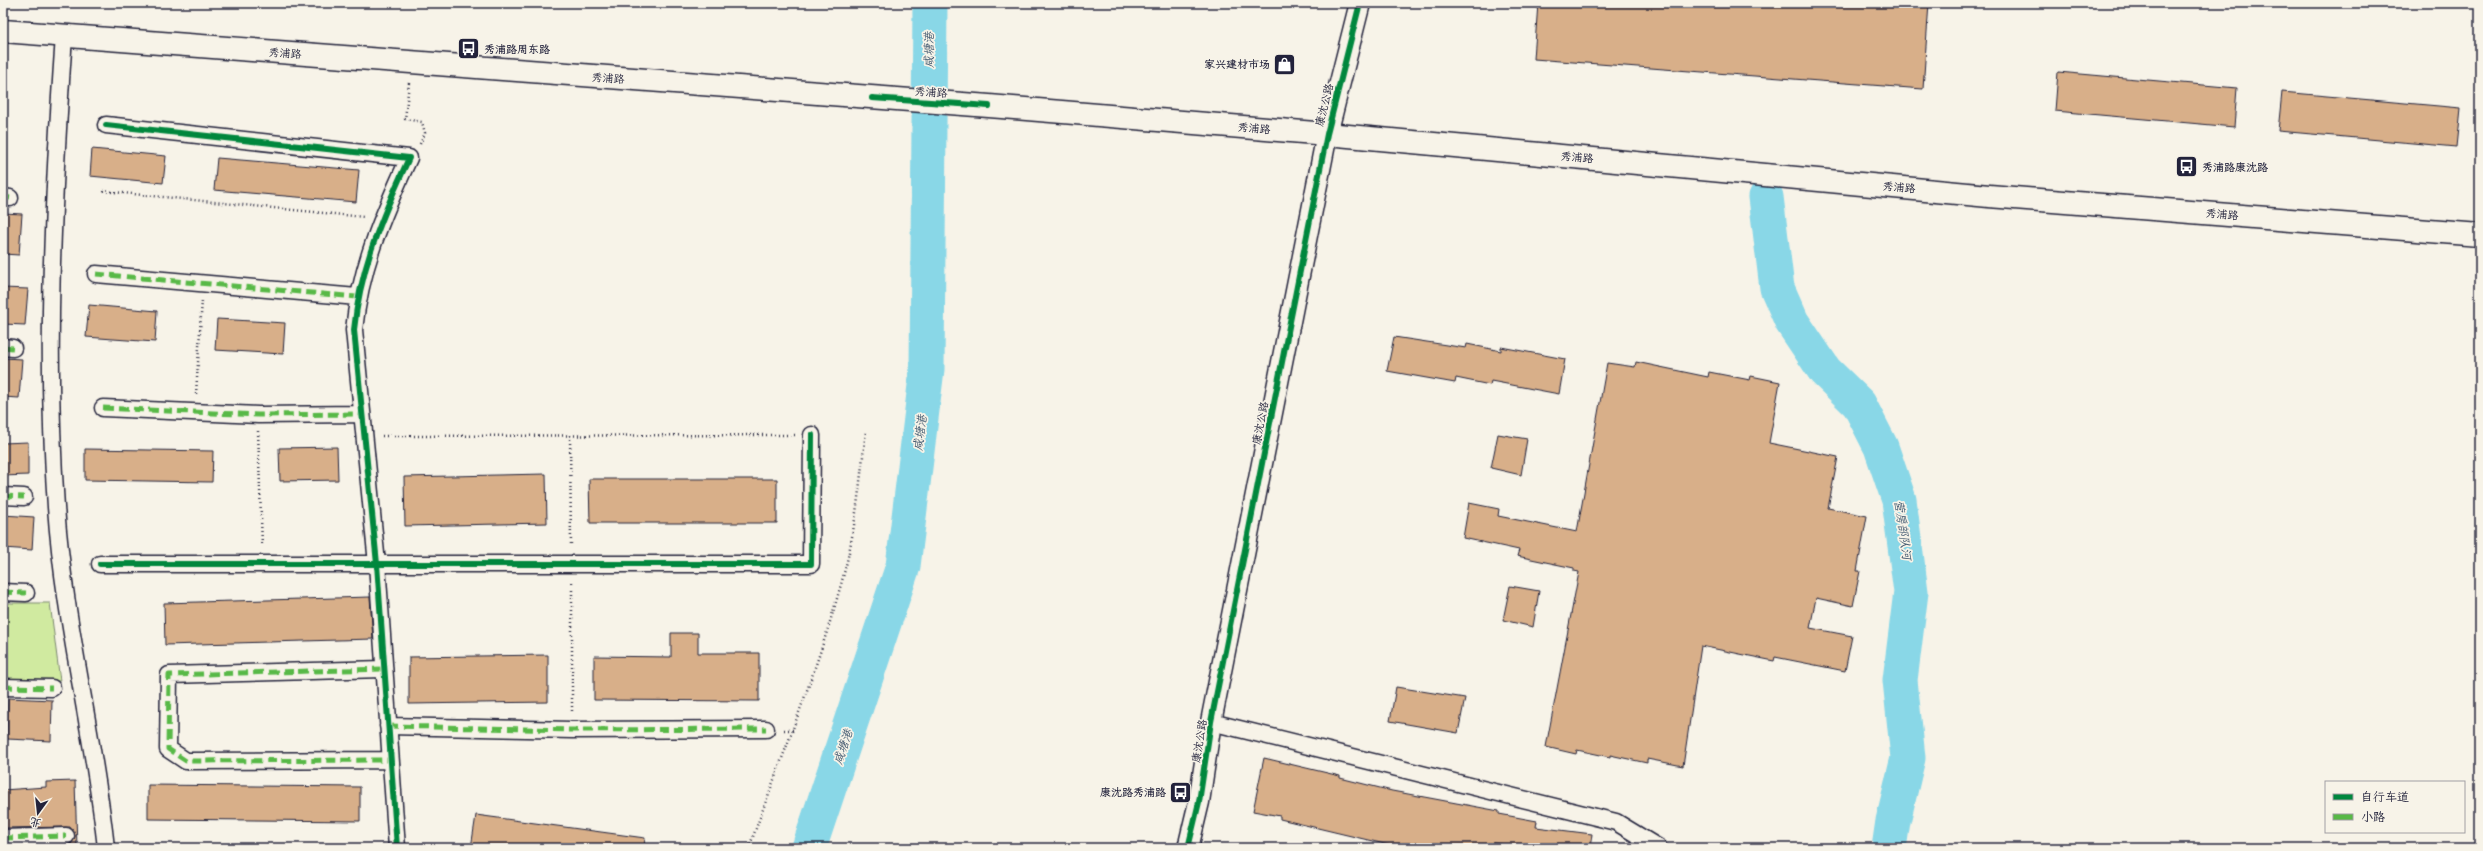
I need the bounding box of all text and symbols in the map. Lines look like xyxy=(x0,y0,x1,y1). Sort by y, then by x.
water label: 咸塘港 xyxy=(918,31,940,68)
bus stop icon: 秀浦路周东路 xyxy=(456,36,482,62)
place label: 秀浦路周东路 xyxy=(484,40,550,59)
street label: 秀浦路 xyxy=(268,43,302,64)
shop icon: 家兴建材市场 xyxy=(1272,51,1298,77)
place label: 家兴建材市场 xyxy=(1204,55,1270,74)
street label: 秀浦路 xyxy=(591,68,625,89)
street label: 康沈公路 xyxy=(1310,81,1339,129)
street label: 秀浦路 xyxy=(914,82,948,103)
street label: 秀浦路 xyxy=(1237,118,1271,139)
street label: 秀浦路 xyxy=(1560,147,1594,168)
bus stop icon: 秀浦路康沈路 xyxy=(2173,154,2199,180)
place label: 秀浦路康沈路 xyxy=(2202,158,2268,177)
street label: 秀浦路 xyxy=(1882,177,1916,198)
street label: 秀浦路 xyxy=(2205,204,2239,225)
street label: 康沈公路 xyxy=(1247,400,1274,447)
water label: 咸塘港 xyxy=(907,413,933,452)
water label: 营房部队河 xyxy=(1888,499,1918,563)
street label: 康沈公路 xyxy=(1187,718,1212,764)
water label: 咸塘港 xyxy=(827,726,859,768)
bus stop icon: 康沈路秀浦路 xyxy=(1168,779,1194,805)
legend xyxy=(2325,781,2465,833)
place label: 康沈路秀浦路 xyxy=(1100,783,1166,802)
text: 自行车道 xyxy=(2361,786,2409,808)
north arrow xyxy=(18,793,58,833)
text: 小路 xyxy=(2361,806,2385,828)
text: 北 xyxy=(28,812,43,833)

